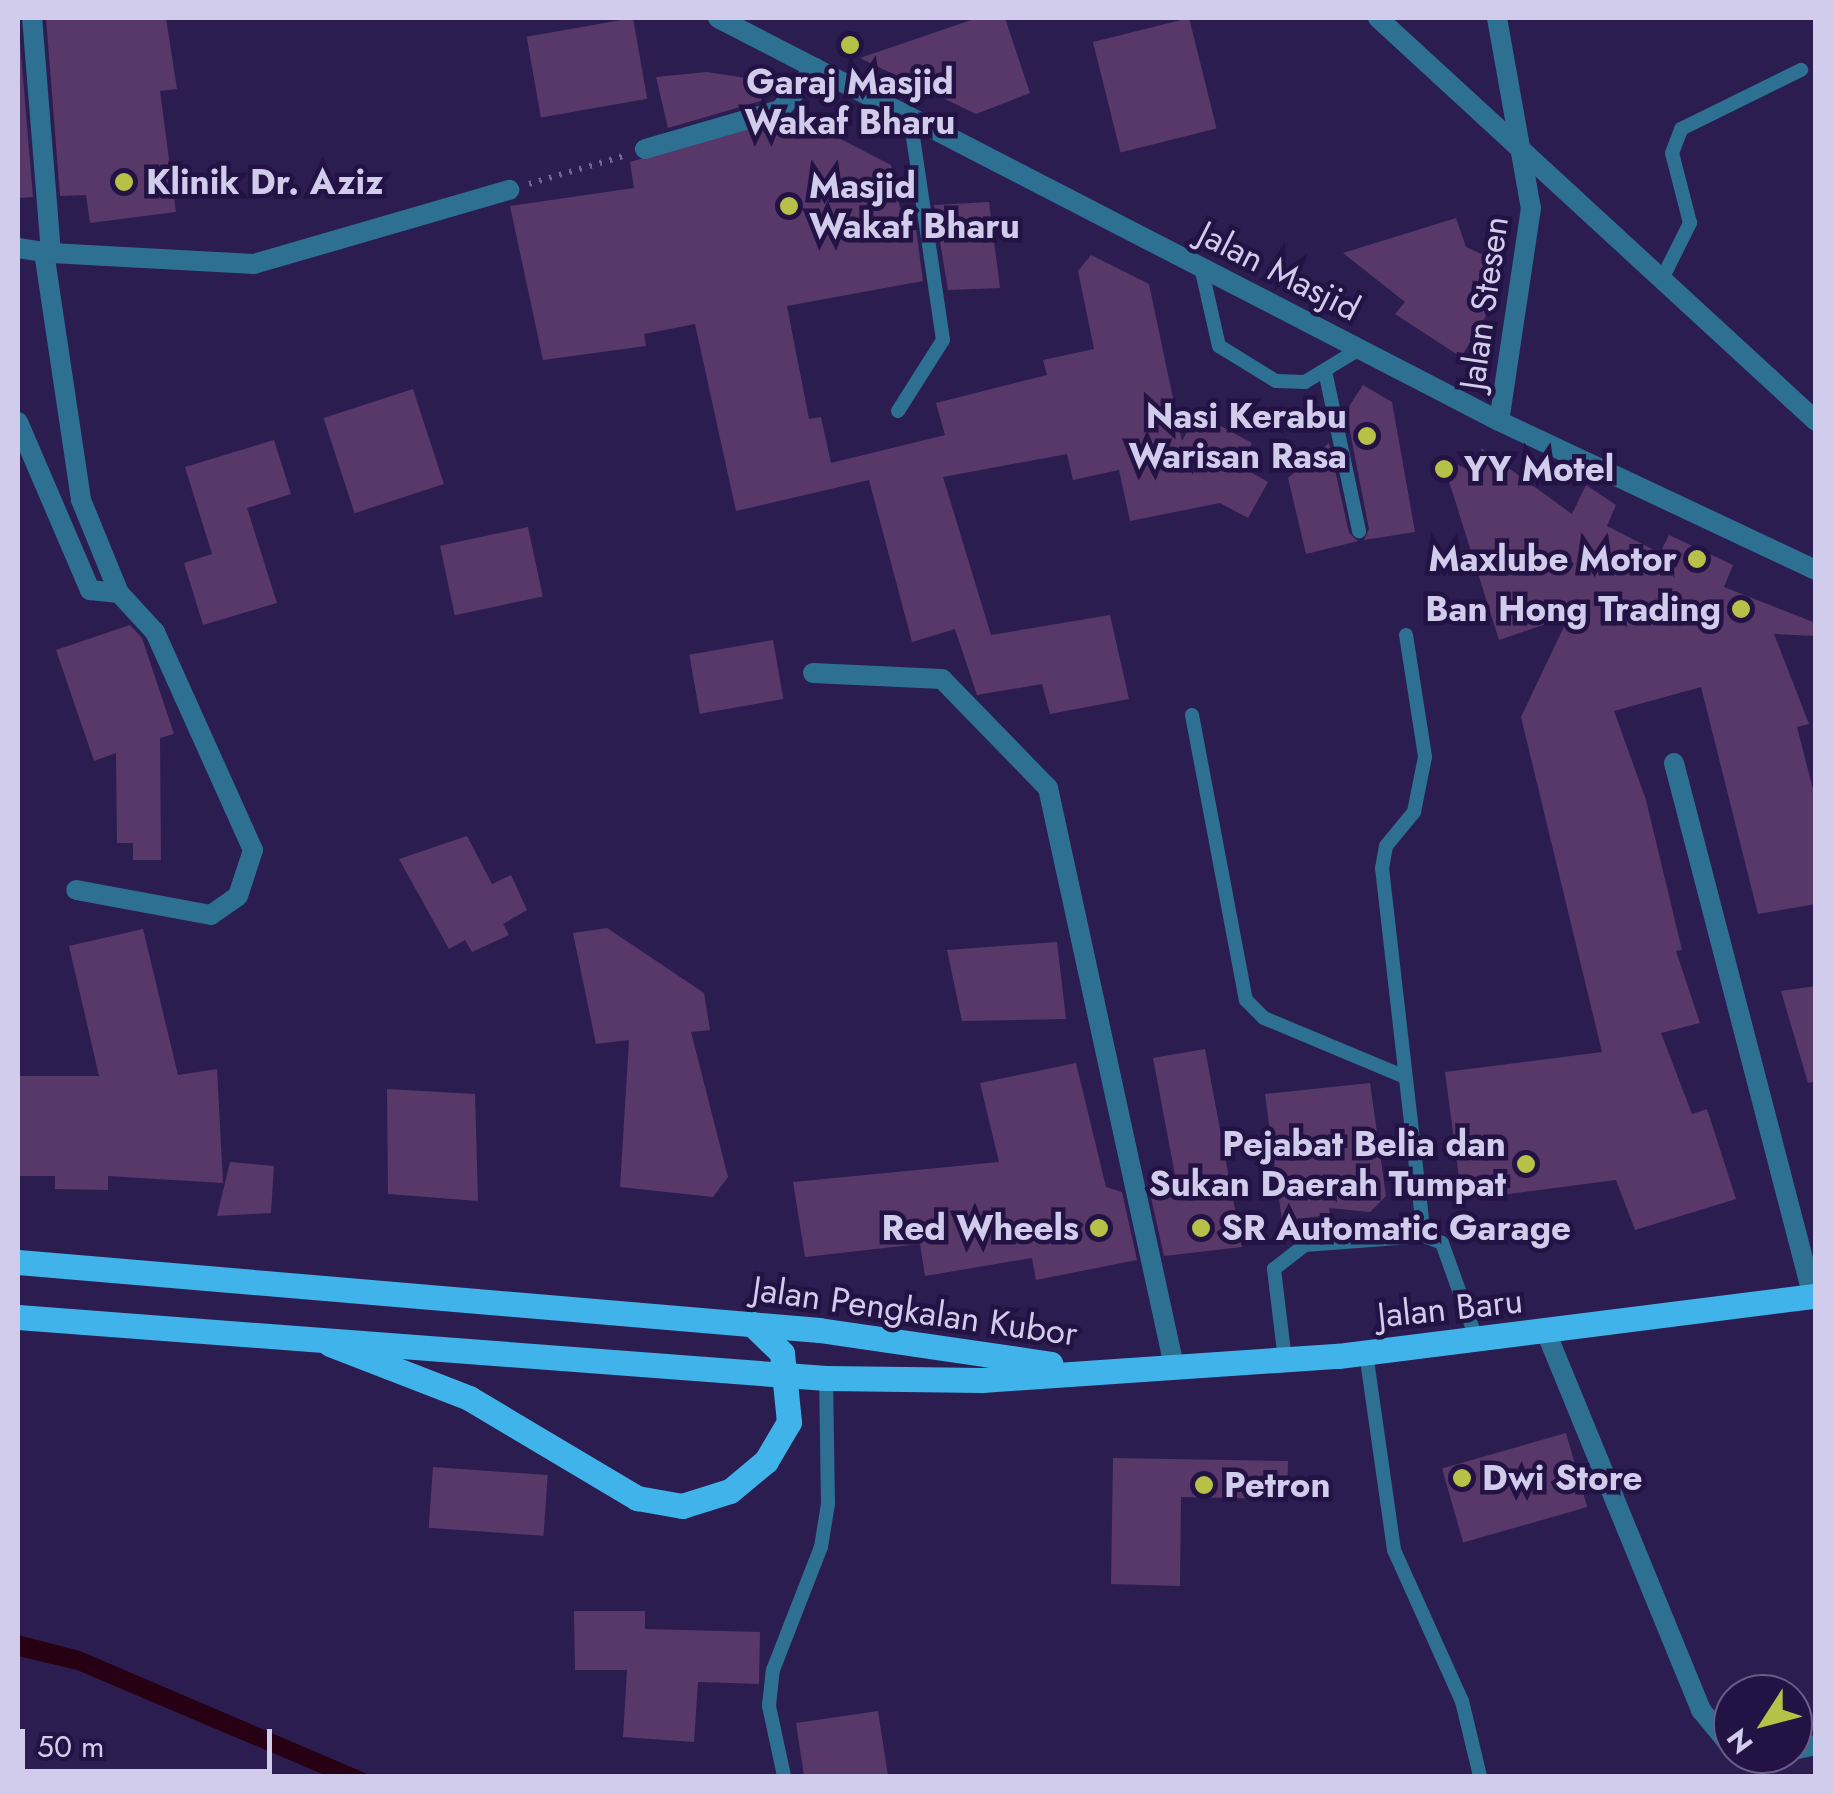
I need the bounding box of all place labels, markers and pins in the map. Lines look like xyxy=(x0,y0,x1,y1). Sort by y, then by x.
marker: Garaj Masjid Wakaf Bharu xyxy=(839,34,861,56)
place label: Garaj Masjid Wakaf Bharu xyxy=(745,61,955,143)
place label: Klinik Dr. Aziz xyxy=(146,161,383,203)
place label: Masjid Wakaf Bharu xyxy=(809,165,1020,247)
marker: Klinik Dr. Aziz xyxy=(111,169,137,195)
marker: Masjid Wakaf Bharu xyxy=(778,195,800,217)
place label: Nasi Kerabu Warisan Rasa xyxy=(1129,395,1347,477)
marker: Nasi Kerabu Warisan Rasa xyxy=(1356,425,1378,447)
place label: YY Motel xyxy=(1464,448,1614,490)
marker: YY Motel xyxy=(1433,458,1455,480)
place label: Maxlube Motor xyxy=(1429,538,1677,580)
marker: Maxlube Motor xyxy=(1686,548,1708,570)
place label: Ban Hong Trading xyxy=(1425,588,1721,630)
marker: Ban Hong Trading xyxy=(1730,598,1752,620)
place label: Pejabat Belia dan Sukan Daerah Tumpat xyxy=(1149,1123,1506,1205)
marker: Pejabat Belia dan Sukan Daerah Tumpat xyxy=(1515,1153,1537,1175)
place label: Red Wheels xyxy=(881,1207,1079,1249)
place label: SR Automatic Garage xyxy=(1221,1207,1571,1249)
marker: Red Wheels xyxy=(1088,1217,1110,1239)
marker: SR Automatic Garage xyxy=(1190,1217,1212,1239)
place label: Dwi Store xyxy=(1482,1457,1643,1499)
place label: Petron xyxy=(1224,1464,1331,1506)
marker: Dwi Store xyxy=(1451,1467,1473,1489)
marker: Petron xyxy=(1193,1474,1215,1496)

